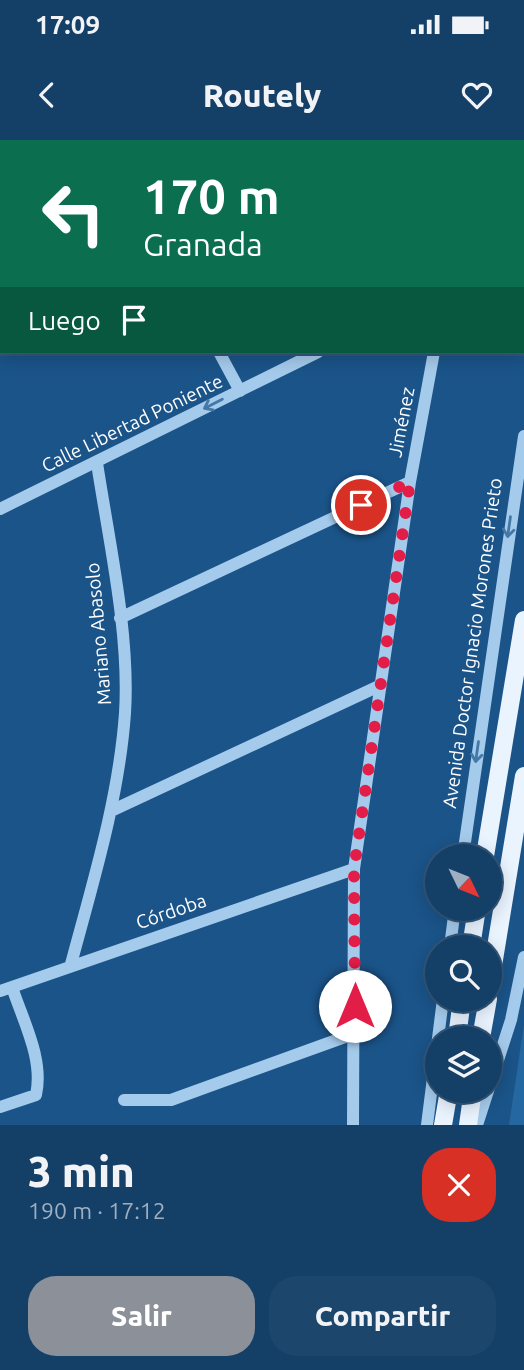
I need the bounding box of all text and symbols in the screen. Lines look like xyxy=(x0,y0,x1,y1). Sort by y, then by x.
text: 17:09 xyxy=(35,10,100,39)
icon: back xyxy=(28,76,66,114)
icon: heart xyxy=(458,76,496,114)
text: Routely xyxy=(203,77,321,113)
icon: left xyxy=(28,168,119,259)
text: 170 m xyxy=(143,168,280,223)
text: Granada xyxy=(143,226,263,262)
icon: arrive xyxy=(115,301,153,339)
text: Luego xyxy=(28,306,101,335)
street label: Calle Libertad Poniente xyxy=(38,370,226,476)
street label: Jiménez xyxy=(383,385,419,459)
one-way arrow xyxy=(203,398,224,412)
pin xyxy=(331,475,391,535)
street label: Avenida Doctor Ignacio Morones Prieto xyxy=(438,476,506,810)
icon: arrive xyxy=(342,486,380,524)
one-way arrow xyxy=(502,515,515,538)
street label: Mariano Abasolo xyxy=(81,562,115,706)
one-way arrow xyxy=(471,740,484,763)
north arrow xyxy=(425,844,502,920)
map controls xyxy=(425,844,502,1103)
street label: Córdoba xyxy=(133,889,209,933)
button: search xyxy=(425,935,502,1012)
position arrow xyxy=(318,969,392,1043)
button: layers xyxy=(425,1026,502,1103)
text: 3 min xyxy=(28,1148,135,1195)
button: close xyxy=(422,1148,496,1222)
text: 190 m · 17:12 xyxy=(28,1198,166,1223)
button: Salir xyxy=(28,1276,255,1356)
button: Compartir xyxy=(269,1276,496,1356)

